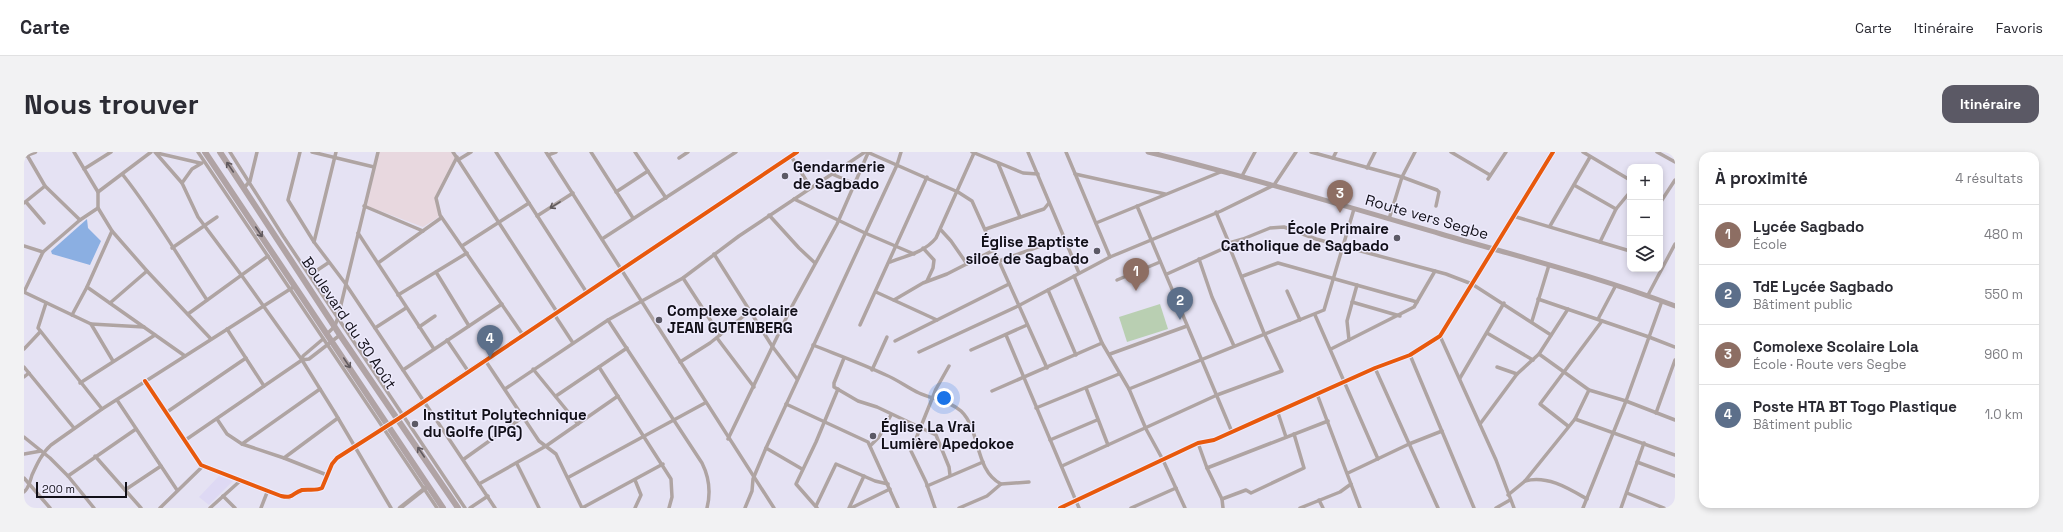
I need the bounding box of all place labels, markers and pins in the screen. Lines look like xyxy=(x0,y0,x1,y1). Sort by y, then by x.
place label: Gendarmerie de Sagbado xyxy=(793,157,885,193)
marker: Gendarmerie de Sagbado xyxy=(780,171,790,181)
pin: 3 xyxy=(1327,180,1353,213)
place label: École Primaire Catholique de Sagbado xyxy=(1221,219,1389,255)
place label: Église Baptiste siloé de Sagbado xyxy=(965,232,1089,268)
marker: École Primaire Catholique de Sagbado xyxy=(1392,233,1402,243)
marker: Église Baptiste siloé de Sagbado xyxy=(1092,246,1102,256)
pin: 1 xyxy=(1123,258,1149,291)
pin: 2 xyxy=(1167,287,1193,320)
place label: Complexe scolaire JEAN GUTENBERG xyxy=(667,301,798,337)
marker: Complexe scolaire JEAN GUTENBERG xyxy=(654,315,664,325)
pin: 4 xyxy=(477,325,503,358)
place label: Institut Polytechnique du Golfe (IPG) xyxy=(423,405,587,441)
place label: Église La Vrai Lumière Apedokoe xyxy=(881,417,1014,453)
marker: Institut Polytechnique du Golfe (IPG) xyxy=(410,419,420,429)
marker: Église La Vrai Lumière Apedokoe xyxy=(868,431,878,441)

